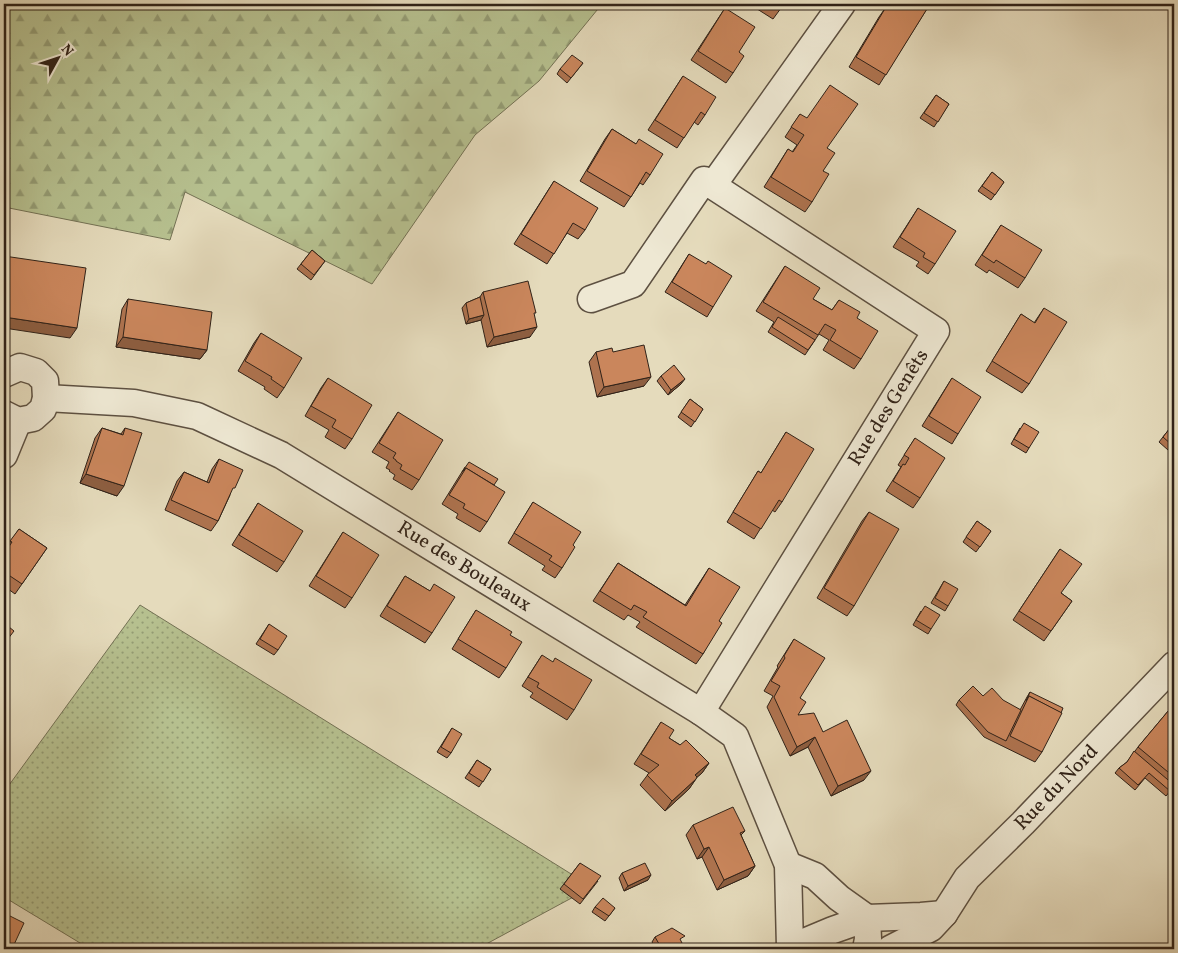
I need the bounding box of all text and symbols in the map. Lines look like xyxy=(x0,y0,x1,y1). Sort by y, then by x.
north arrow xyxy=(32,32,82,82)
text: N xyxy=(56,41,77,61)
street label: Rue des Genêts xyxy=(842,344,936,472)
street label: Rue des Bouleaux xyxy=(392,515,536,619)
street label: Rue du Nord xyxy=(1009,739,1105,837)

